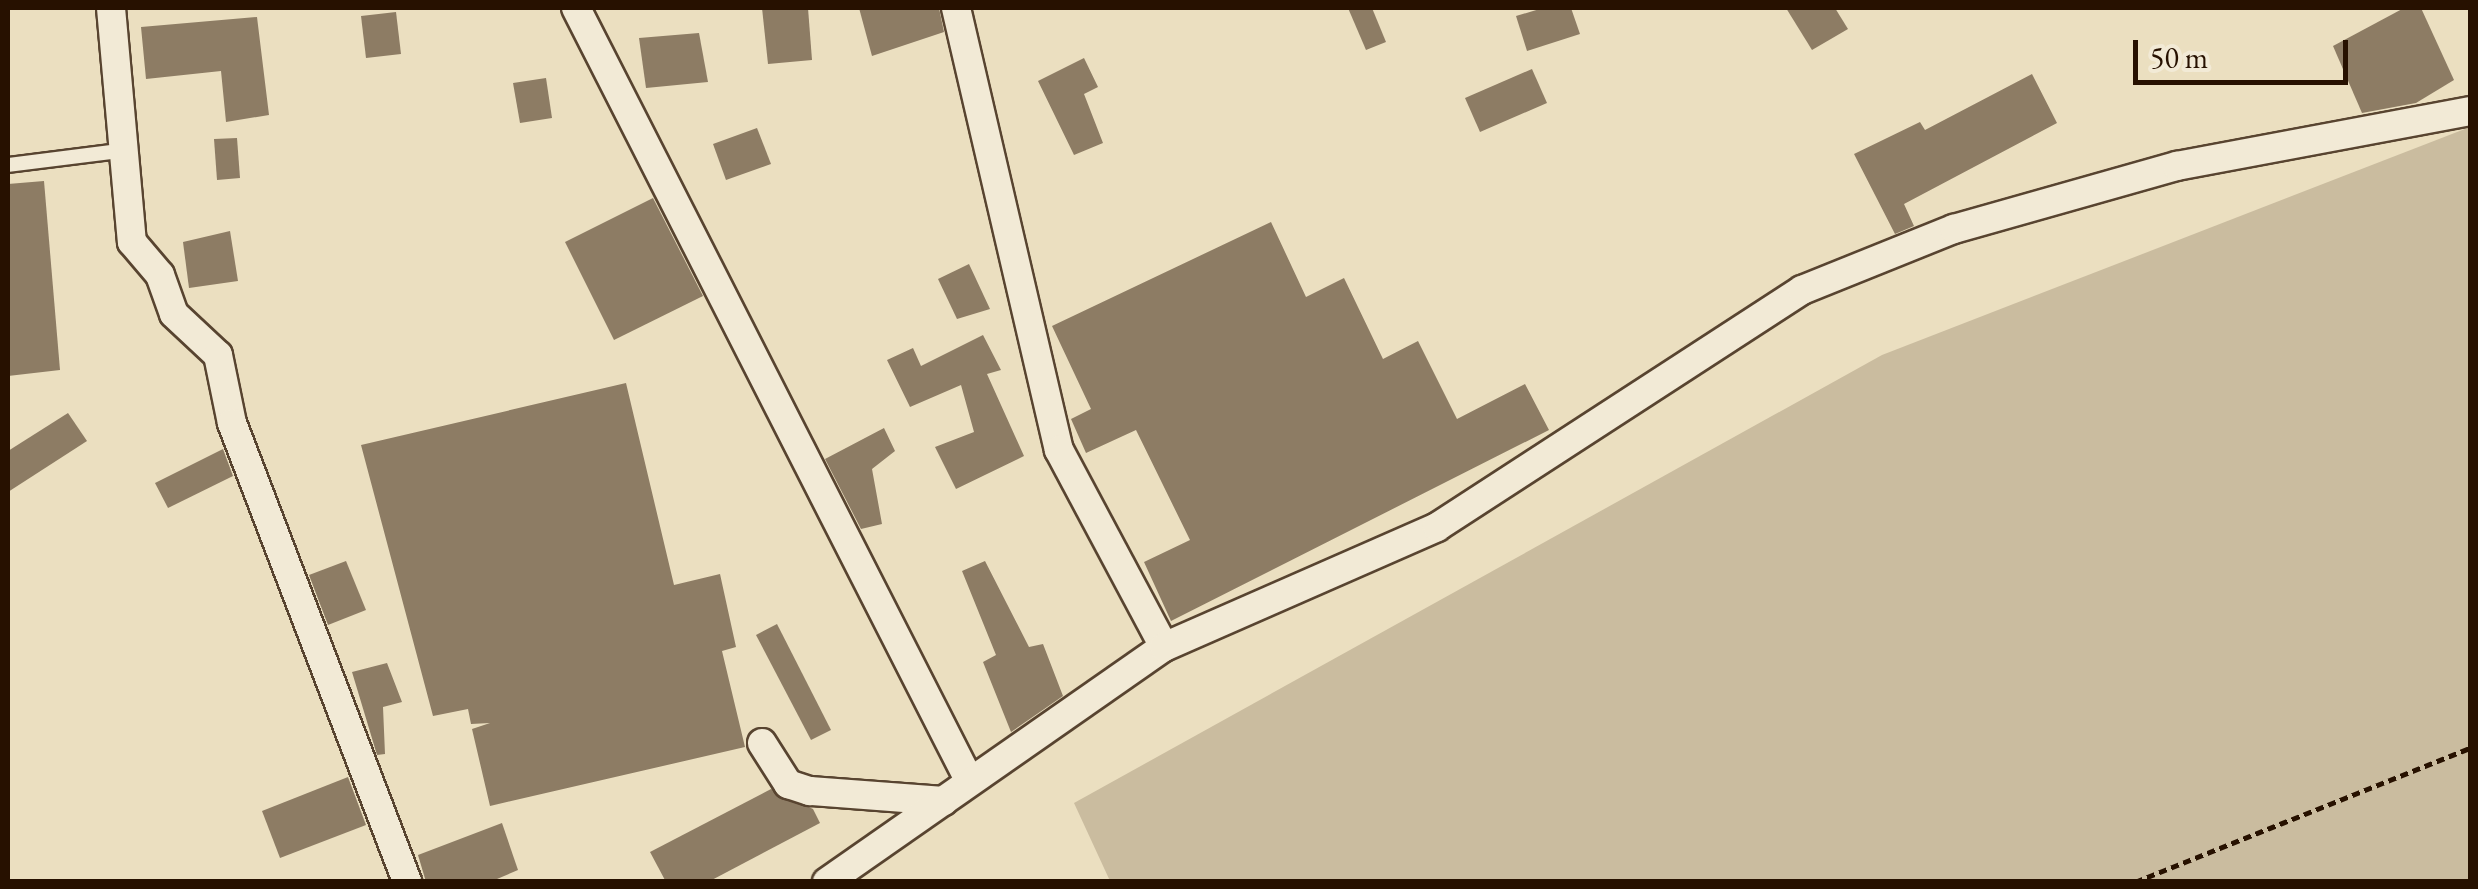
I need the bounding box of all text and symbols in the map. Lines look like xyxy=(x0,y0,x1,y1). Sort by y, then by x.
scale bar xyxy=(2138,20,2353,82)
text: 50 m xyxy=(2150,38,2208,77)

